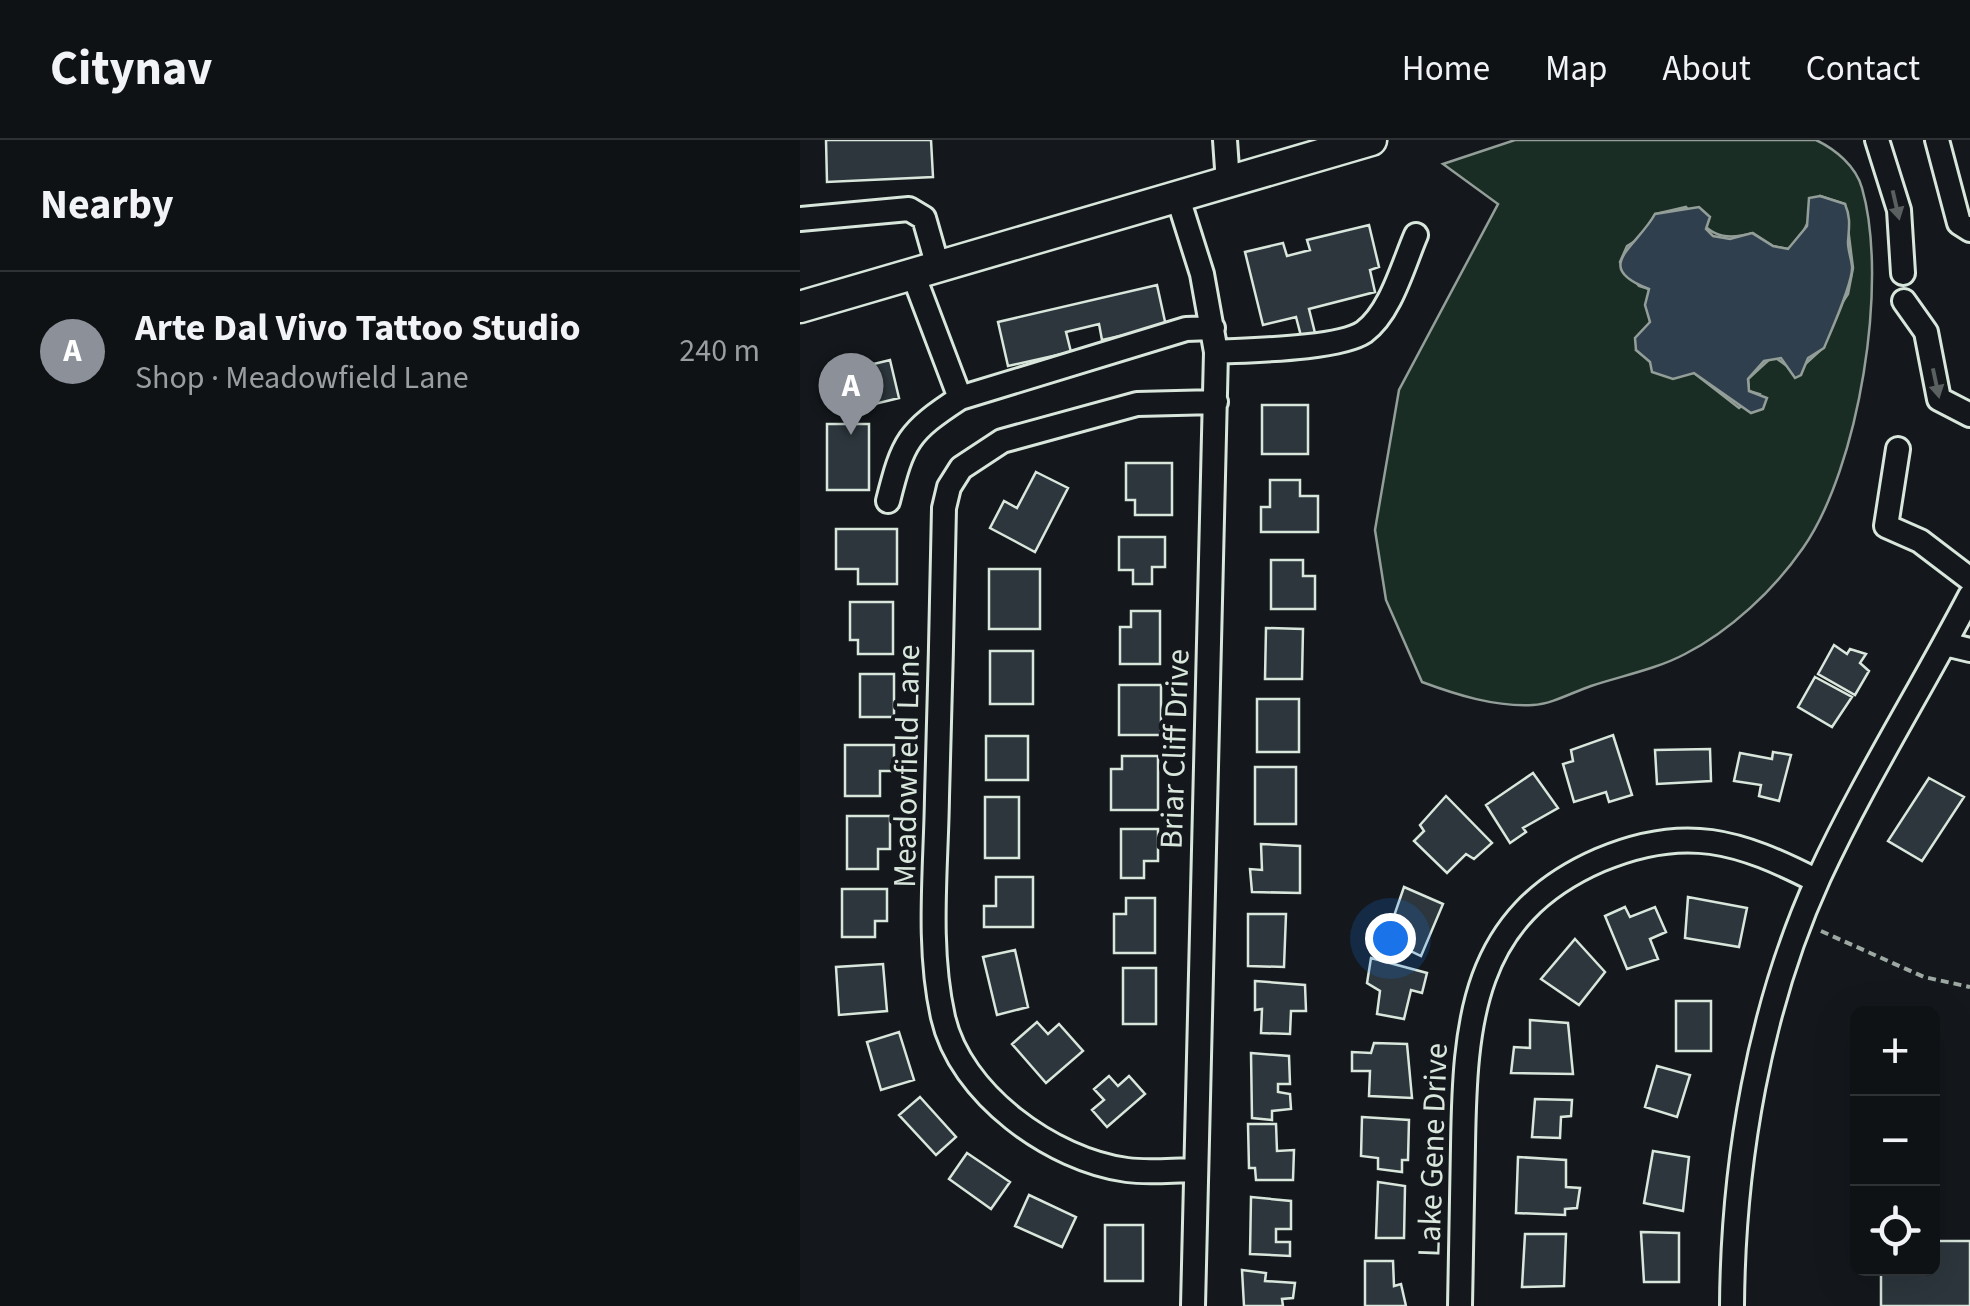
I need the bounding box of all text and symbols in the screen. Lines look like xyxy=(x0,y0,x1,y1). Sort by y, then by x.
text: Citynav xyxy=(50,35,212,103)
text: Home xyxy=(1402,44,1490,94)
text: Map xyxy=(1545,44,1608,94)
text: About xyxy=(1663,44,1751,94)
text: Contact xyxy=(1806,44,1920,94)
text: Nearby xyxy=(40,175,174,235)
one-way arrow xyxy=(1889,190,1904,221)
text: Arte Dal Vivo Tattoo Studio xyxy=(135,301,581,355)
text: A xyxy=(63,328,82,374)
text: 240 m xyxy=(679,328,760,374)
pin: A xyxy=(818,352,884,435)
text: Shop · Meadowfield Lane xyxy=(135,355,469,401)
one-way arrow xyxy=(1929,367,1945,398)
street label: Meadowfield Lane xyxy=(882,644,932,888)
street label: Briar Cliff Drive xyxy=(1149,648,1201,850)
your location xyxy=(1365,913,1416,964)
map controls xyxy=(1850,1006,1940,1276)
button: + xyxy=(1850,1006,1940,1096)
street label: Lake Gene Drive xyxy=(1406,1042,1460,1258)
button: − xyxy=(1850,1096,1940,1186)
button: locate xyxy=(1850,1186,1940,1276)

